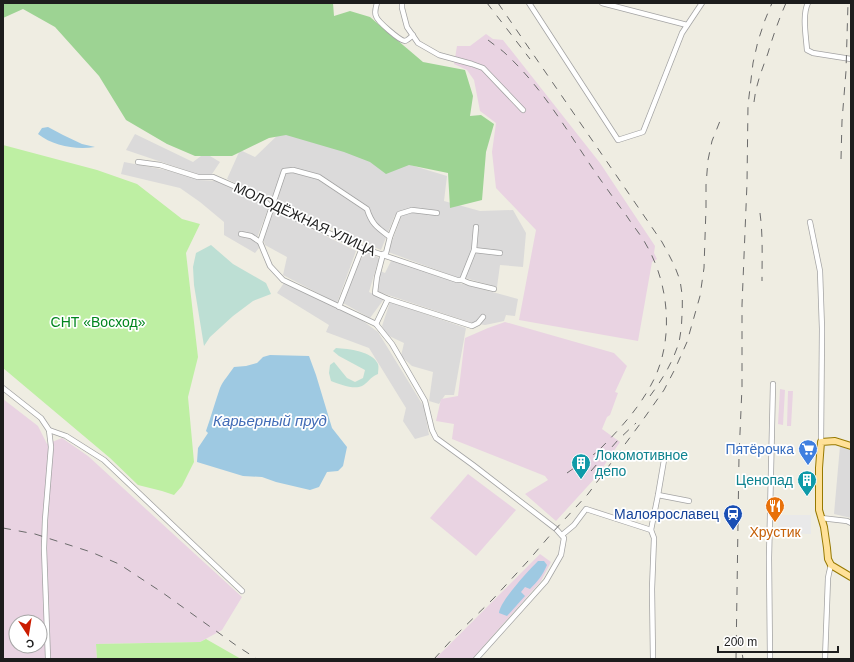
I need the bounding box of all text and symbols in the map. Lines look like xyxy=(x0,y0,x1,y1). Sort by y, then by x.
street label: МОЛОДЁЖНАЯ УЛИЦА xyxy=(231,179,379,259)
park label: СНТ «Восход» xyxy=(51,314,146,330)
water label: Карьерный пруд xyxy=(213,412,327,429)
supermarket icon: Пятёрочка xyxy=(797,438,819,466)
place label: Пятёрочка xyxy=(725,441,794,457)
place label: Локомотивное депо xyxy=(595,447,688,479)
building icon: Локомотивное депо xyxy=(570,452,592,480)
building icon: Ценопад xyxy=(796,469,818,497)
place label: Ценопад xyxy=(736,472,793,488)
restaurant icon: Хрустик xyxy=(764,495,786,523)
station icon: Малоярославец xyxy=(722,503,744,531)
place label: Малоярославец xyxy=(614,506,719,522)
place label: Хрустик xyxy=(749,524,801,540)
north arrow xyxy=(8,614,48,654)
scale bar xyxy=(718,628,838,654)
text: 200 m xyxy=(724,635,757,649)
text: С xyxy=(25,637,35,650)

